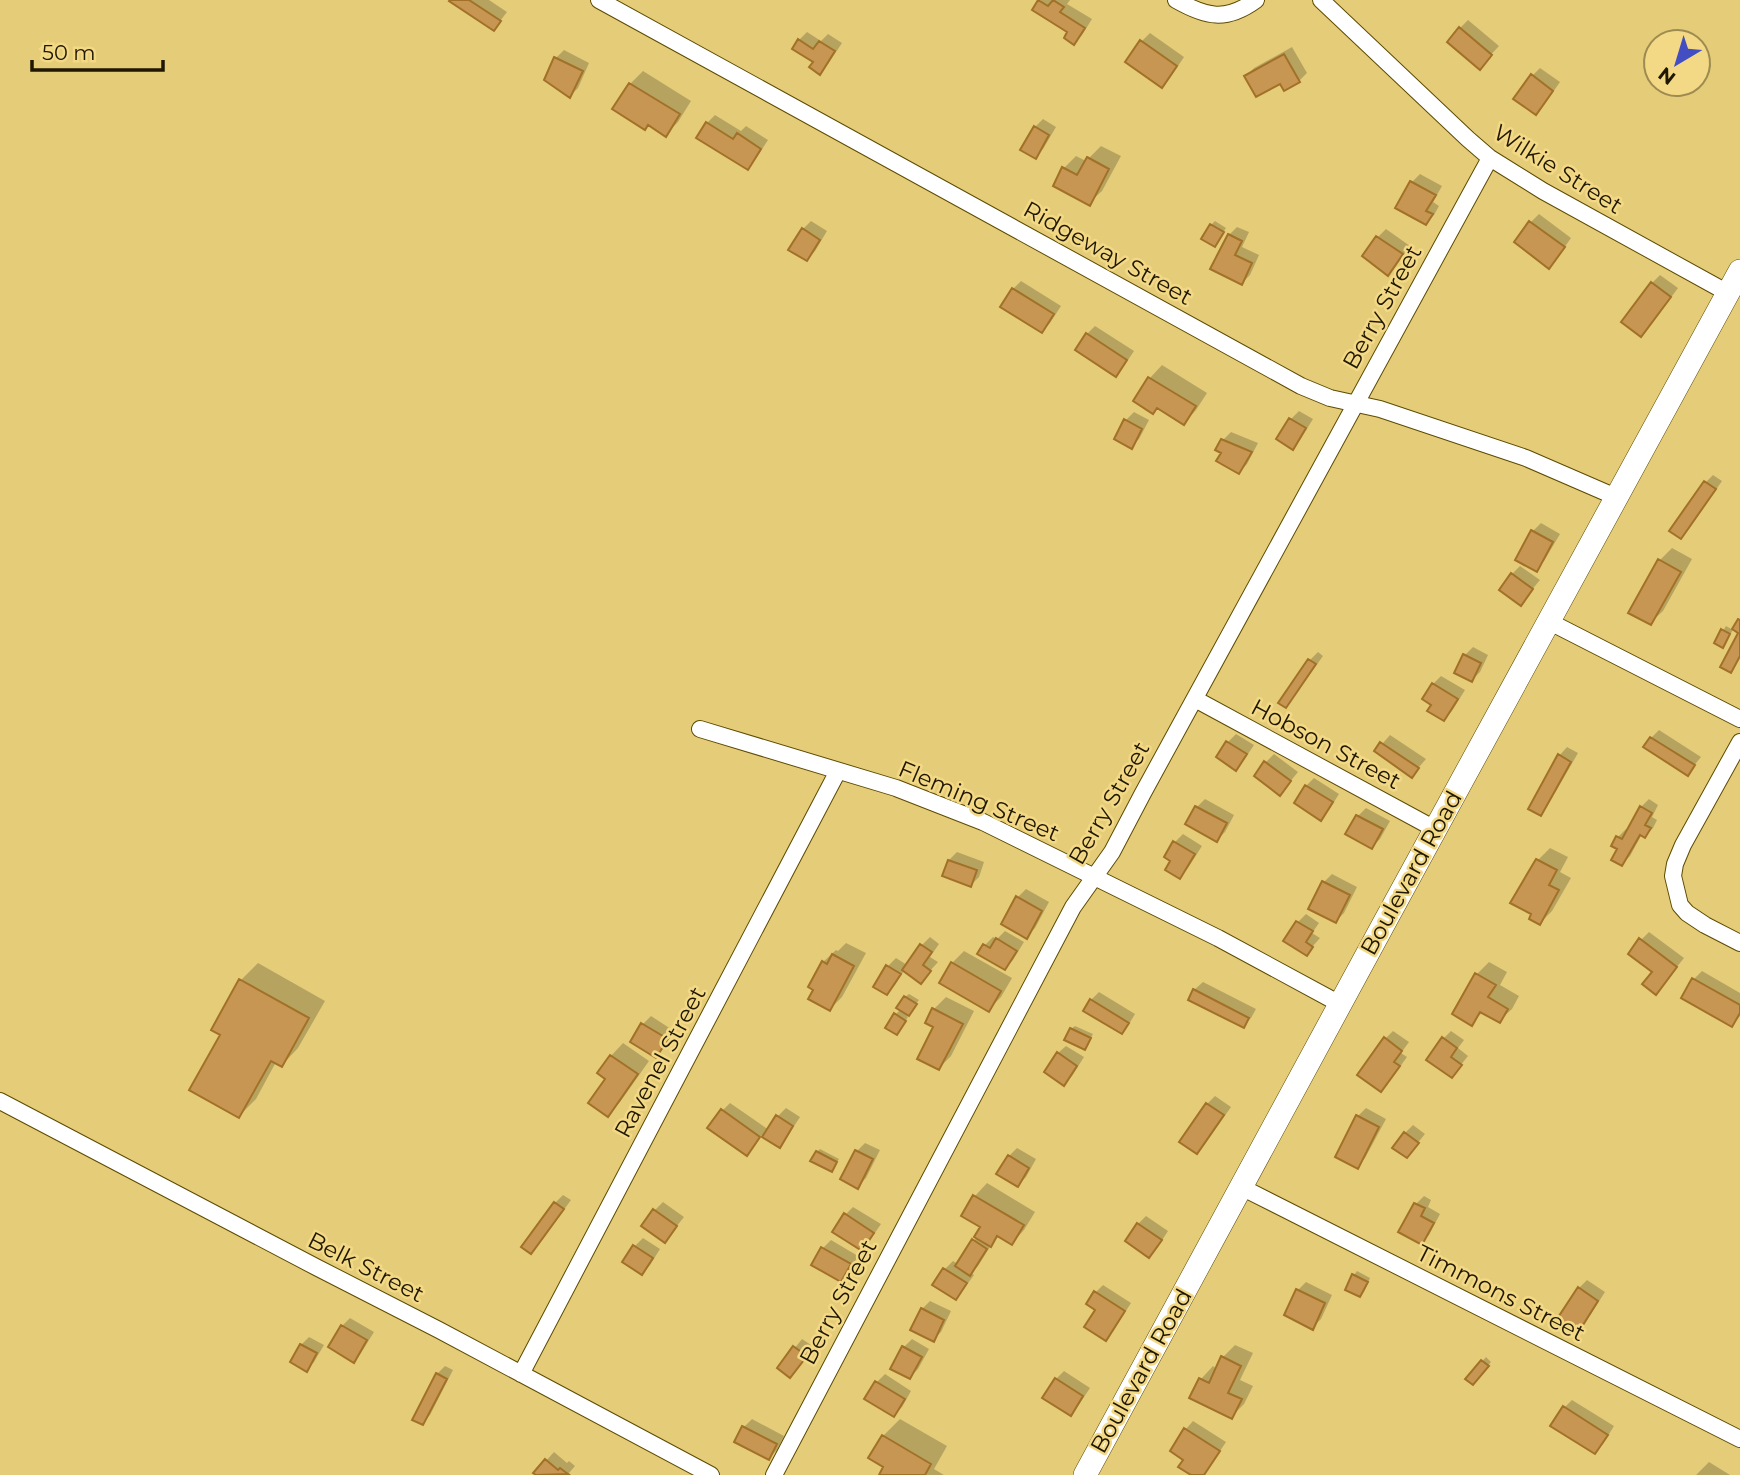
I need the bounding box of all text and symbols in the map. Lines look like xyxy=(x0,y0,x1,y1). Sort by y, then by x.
scale bar xyxy=(32,28,163,72)
north arrow xyxy=(1642,28,1712,98)
text: 50 m xyxy=(42,40,96,65)
text: N xyxy=(1654,62,1680,90)
street label: Wilkie Street xyxy=(1488,118,1628,220)
street label: Ridgeway Street xyxy=(1019,195,1197,311)
street label: Berry Street xyxy=(1336,240,1428,374)
street label: Hobson Street xyxy=(1246,693,1406,795)
street label: Berry Street xyxy=(1063,737,1155,869)
street label: Fleming Street xyxy=(894,754,1064,848)
street label: Boulevard Road xyxy=(1354,786,1468,960)
street label: Ravenel Street xyxy=(608,982,712,1142)
street label: Belk Street xyxy=(303,1226,429,1308)
street label: Berry Street xyxy=(793,1235,883,1369)
street label: Timmons Street xyxy=(1412,1239,1590,1347)
street label: Boulevard Road xyxy=(1084,1284,1198,1458)

